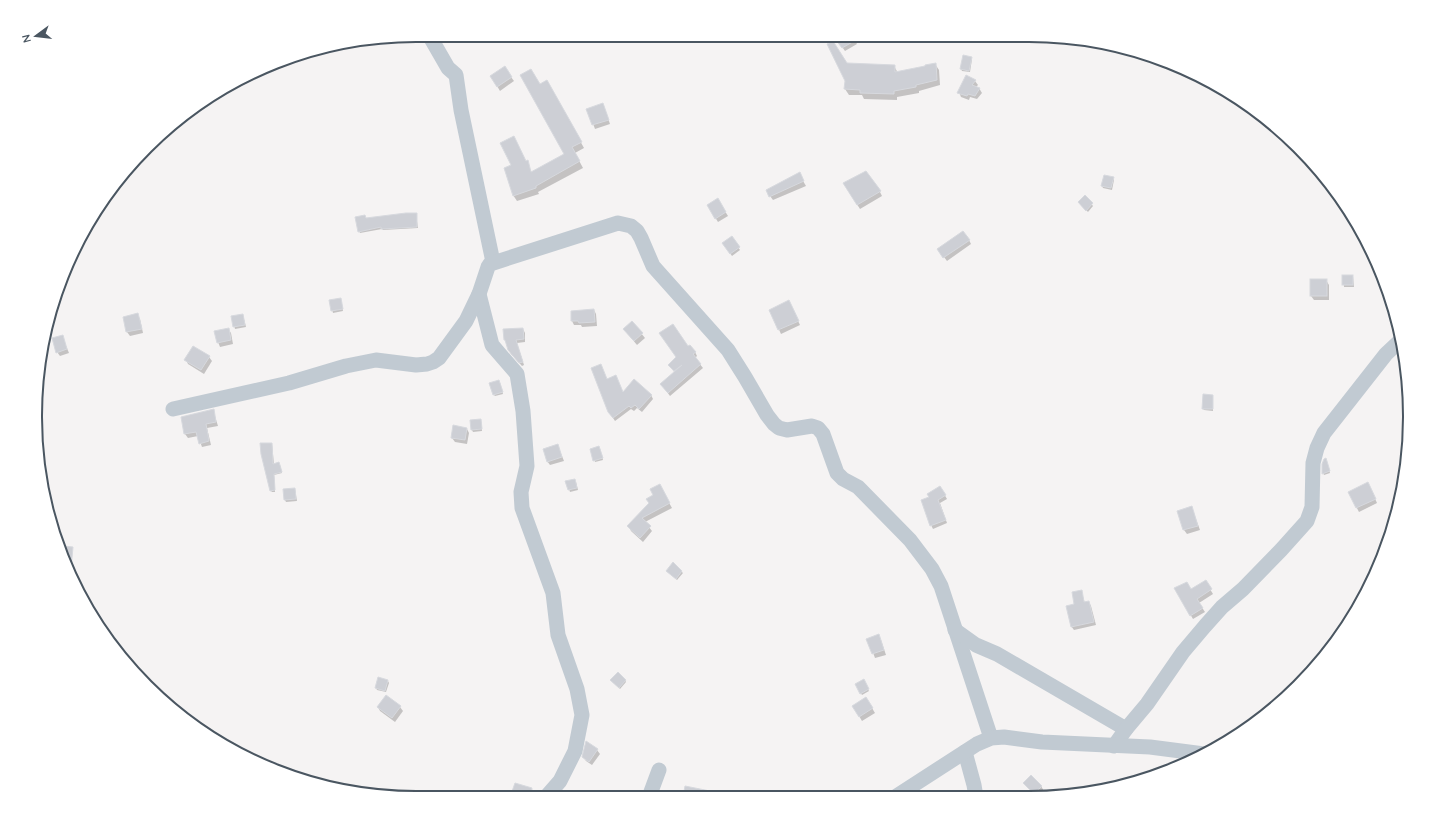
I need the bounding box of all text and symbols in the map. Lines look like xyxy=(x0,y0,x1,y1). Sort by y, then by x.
north arrow xyxy=(16,16,56,56)
text: N xyxy=(19,33,34,44)

